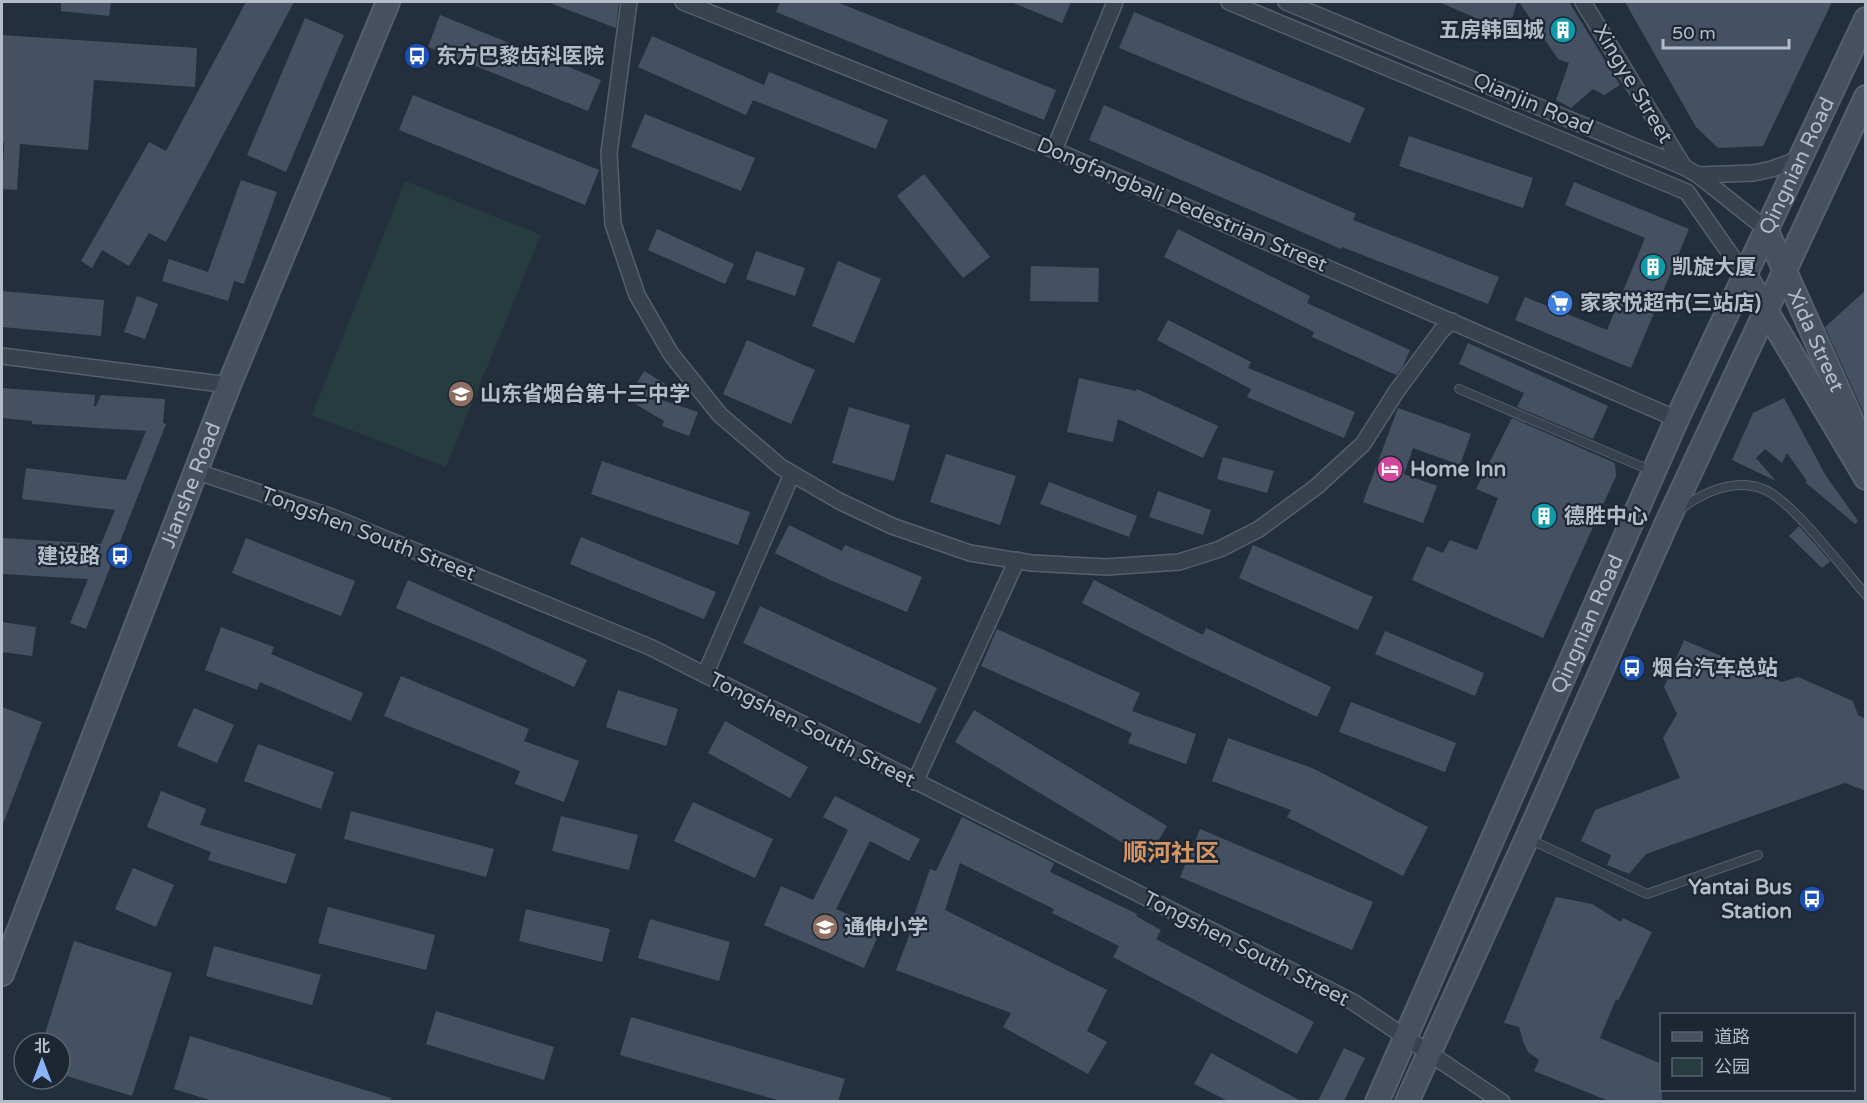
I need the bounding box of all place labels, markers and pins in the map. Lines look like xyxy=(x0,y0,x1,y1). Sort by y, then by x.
building icon: 五房韩国城 xyxy=(1548,15,1578,45)
place label: 五房韩国城 xyxy=(1439,18,1544,43)
bus stop icon: 东方巴黎齿科医院 xyxy=(402,41,432,71)
place label: 东方巴黎齿科医院 xyxy=(436,44,604,69)
building icon: 凯旋大厦 xyxy=(1638,252,1668,282)
place label: 凯旋大厦 xyxy=(1672,255,1756,280)
supermarket icon: 家家悦超市(三站店) xyxy=(1545,288,1575,318)
place label: 家家悦超市(三站店) xyxy=(1580,291,1761,316)
school or university icon: 山东省烟台第十三中学 xyxy=(446,379,476,409)
place label: 山东省烟台第十三中学 xyxy=(480,382,690,407)
hotel icon: Home Inn xyxy=(1375,454,1405,484)
place label: Home Inn xyxy=(1410,457,1506,482)
building icon: 德胜中心 xyxy=(1529,501,1559,531)
place label: 德胜中心 xyxy=(1564,504,1648,529)
bus stop icon: 建设路 xyxy=(105,541,135,571)
place label: 建设路 xyxy=(37,544,100,569)
bus stop icon: 烟台汽车总站 xyxy=(1617,653,1647,683)
place label: 烟台汽车总站 xyxy=(1652,656,1778,681)
place label: Yantai Bus Station xyxy=(1688,875,1792,924)
bus stop icon: Yantai Bus Station xyxy=(1797,884,1827,914)
school or university icon: 通伸小学 xyxy=(810,912,840,942)
place label: 通伸小学 xyxy=(844,915,928,940)

